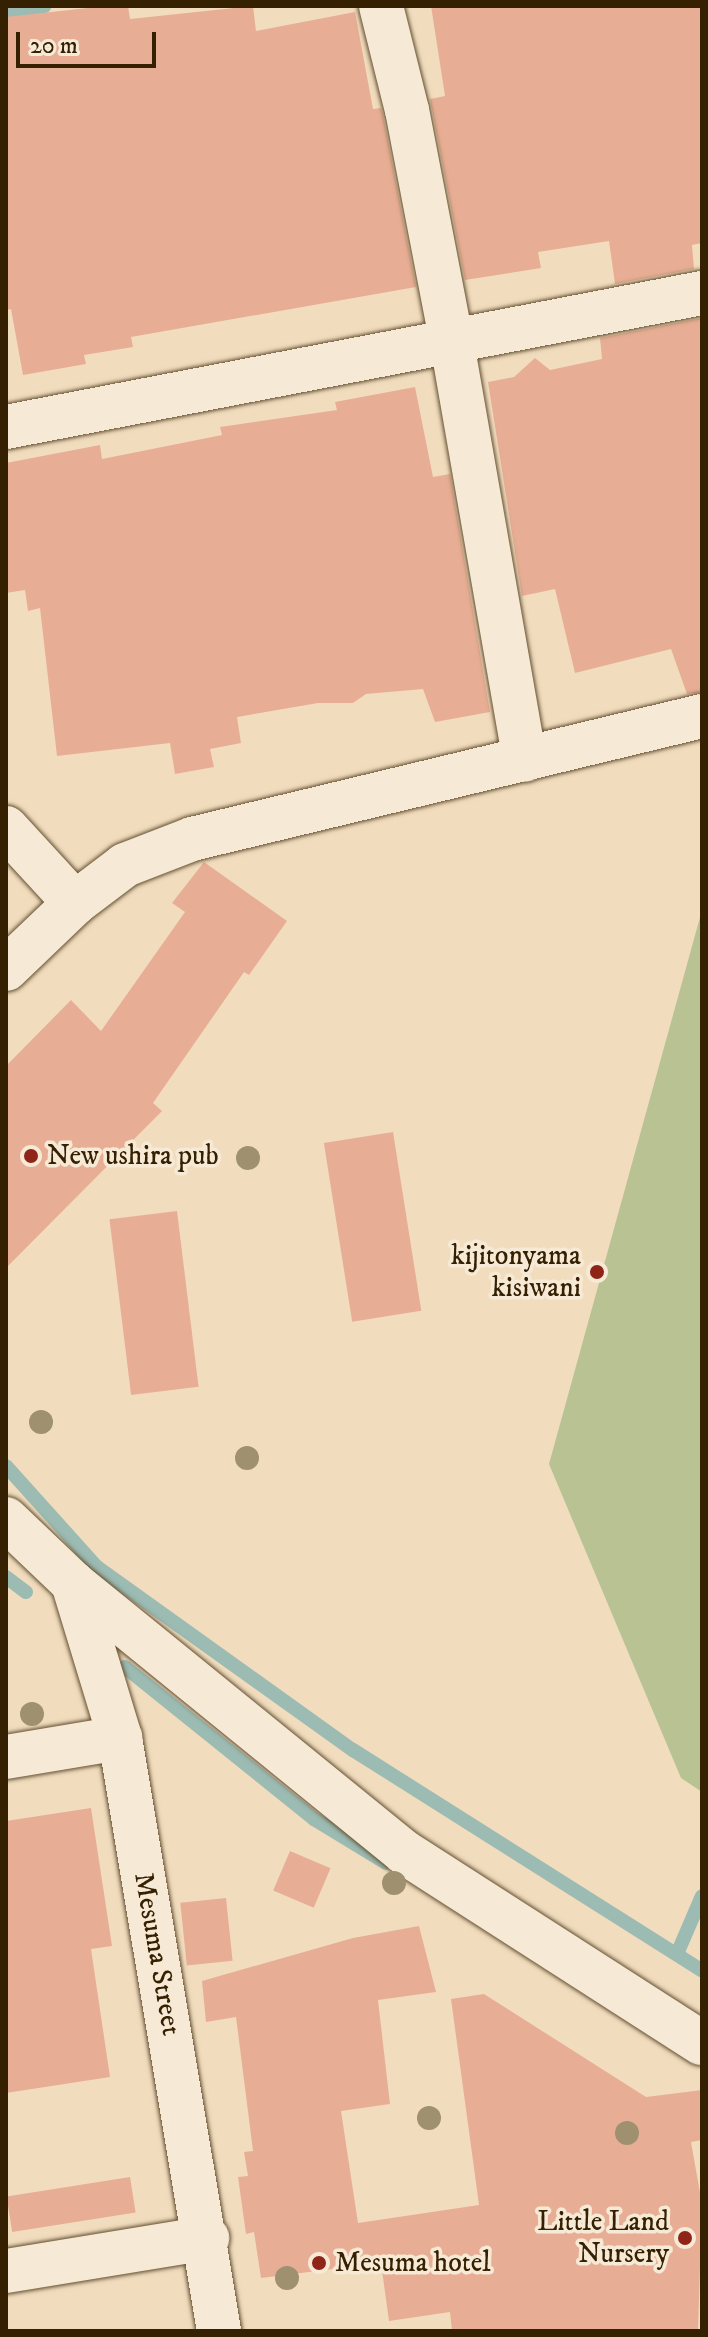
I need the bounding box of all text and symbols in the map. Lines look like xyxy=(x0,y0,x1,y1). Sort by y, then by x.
scale bar xyxy=(20,16,160,66)
text: 20 m xyxy=(30,31,78,61)
place label: New ushira pub xyxy=(47,1139,219,1173)
marker: New ushira pub xyxy=(22,1147,40,1165)
place label: kijitonyama kisiwani xyxy=(451,1239,581,1305)
marker: kijitonyama kisiwani xyxy=(588,1263,606,1281)
street label: Mesuma Street xyxy=(126,1870,188,2038)
place label: Little Land Nursery xyxy=(537,2205,669,2271)
marker: Little Land Nursery xyxy=(676,2229,694,2247)
place label: Mesuma hotel xyxy=(335,2246,491,2280)
marker: Mesuma hotel xyxy=(310,2254,328,2272)

